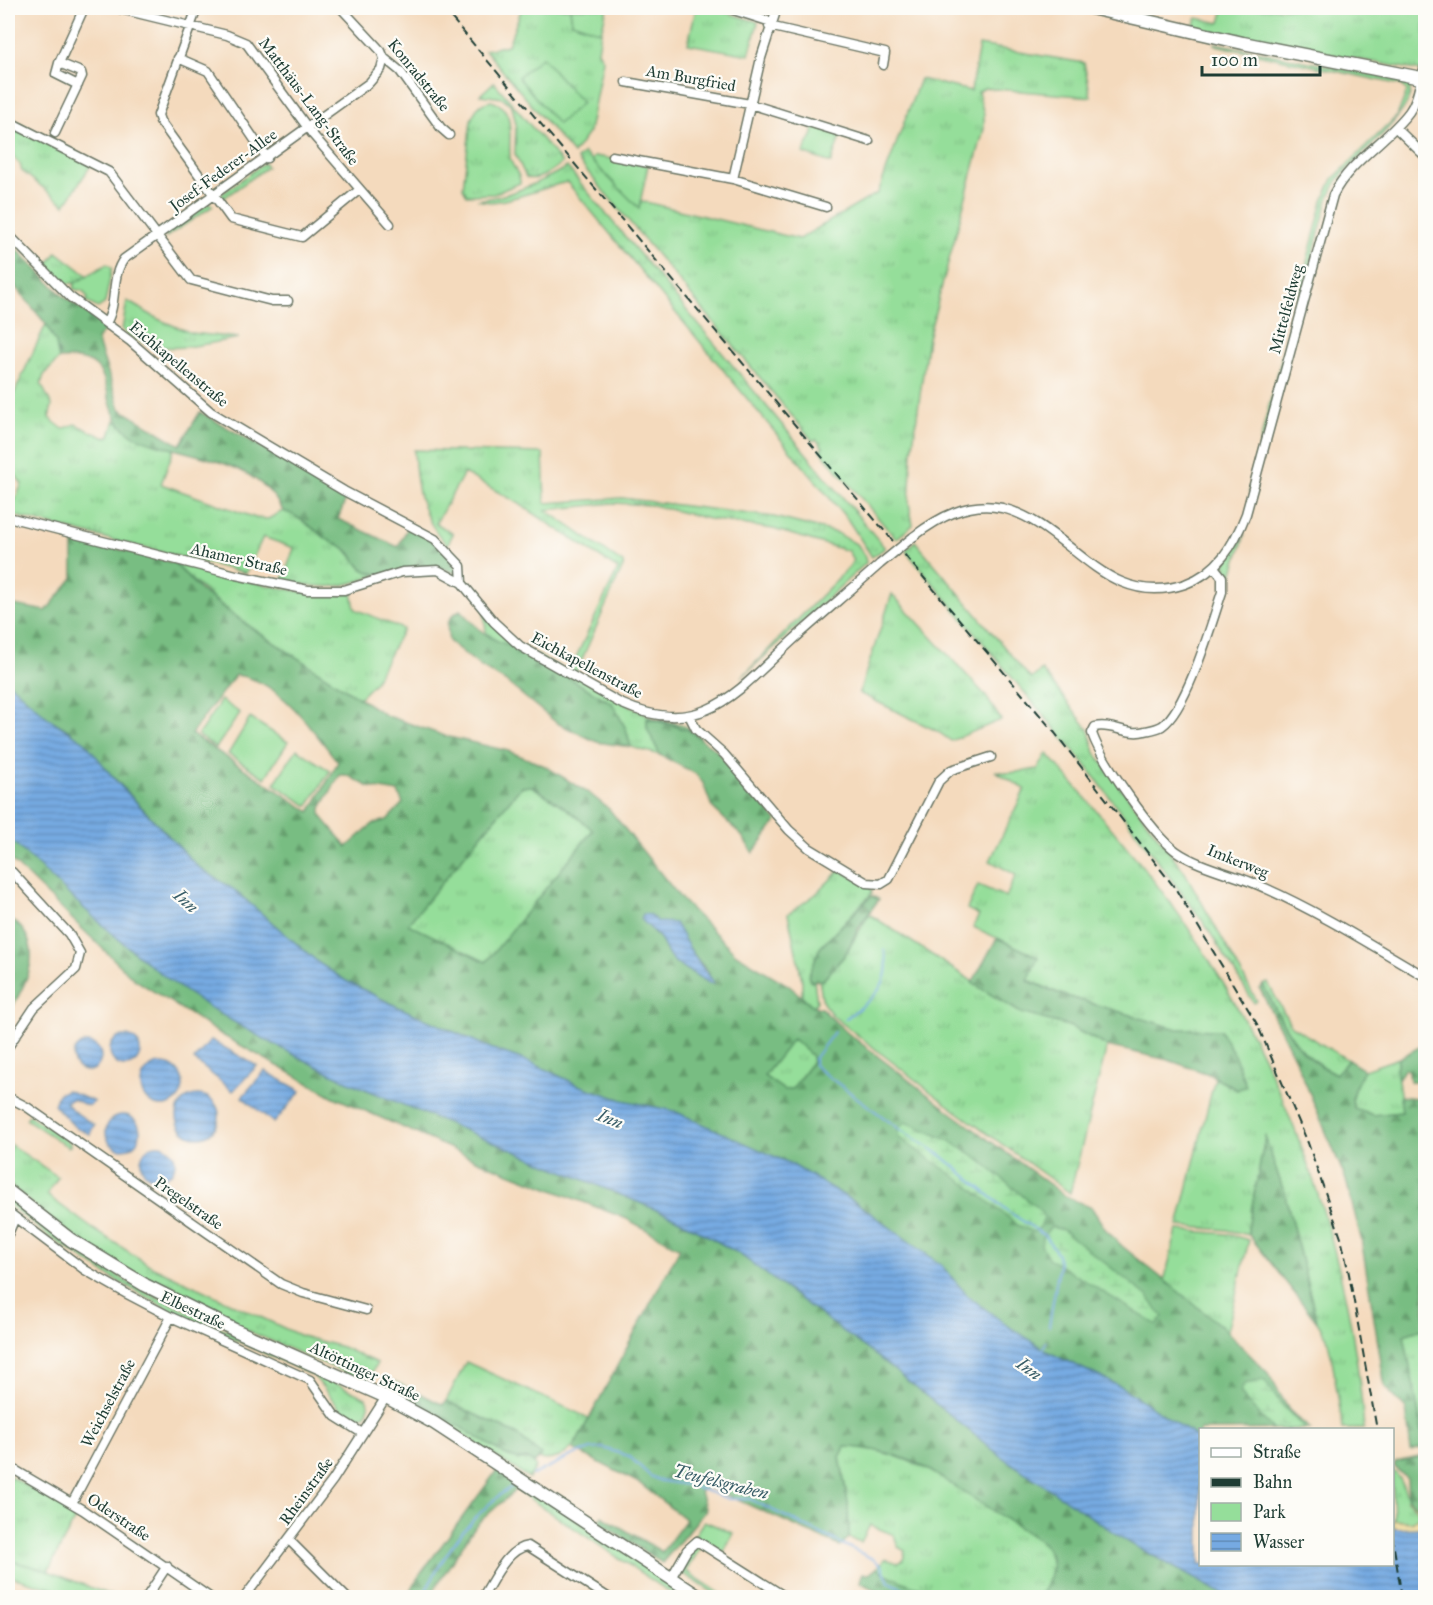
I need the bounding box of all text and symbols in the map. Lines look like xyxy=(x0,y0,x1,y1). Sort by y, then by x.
street label: Matthäus-Lang-Straße xyxy=(254,33,363,169)
street label: Konradstraße xyxy=(384,35,454,115)
scale bar xyxy=(1202,39,1320,77)
text: 100 m xyxy=(1211,49,1258,71)
street label: Am Burgfried xyxy=(644,61,737,96)
street label: Josef-Federer-Allee xyxy=(164,124,281,217)
street label: Mittelfeldweg xyxy=(1265,262,1308,356)
street label: Eichkapellenstraße xyxy=(126,317,233,411)
street label: Ahamer Straße xyxy=(188,538,289,579)
street label: Eichkapellenstraße xyxy=(528,628,646,703)
street label: Imkerweg xyxy=(1204,840,1272,883)
water label: Inn xyxy=(168,884,203,918)
water label: Inn xyxy=(593,1104,627,1134)
street label: Pregelstraße xyxy=(150,1172,227,1235)
street label: Elbestraße xyxy=(158,1287,229,1333)
street label: Altöttinger Straße xyxy=(306,1337,423,1406)
water label: Inn xyxy=(1011,1352,1046,1386)
street label: Weichselstraße xyxy=(77,1355,139,1450)
legend xyxy=(1199,1428,1394,1566)
text: Straße xyxy=(1253,1441,1301,1463)
street label: Rheinstraße xyxy=(275,1453,337,1529)
water label: Teufelsgraben xyxy=(671,1460,771,1505)
text: Bahn xyxy=(1253,1471,1293,1493)
street label: Oderstraße xyxy=(84,1489,154,1545)
text: Park xyxy=(1253,1501,1286,1523)
text: Wasser xyxy=(1253,1531,1304,1553)

